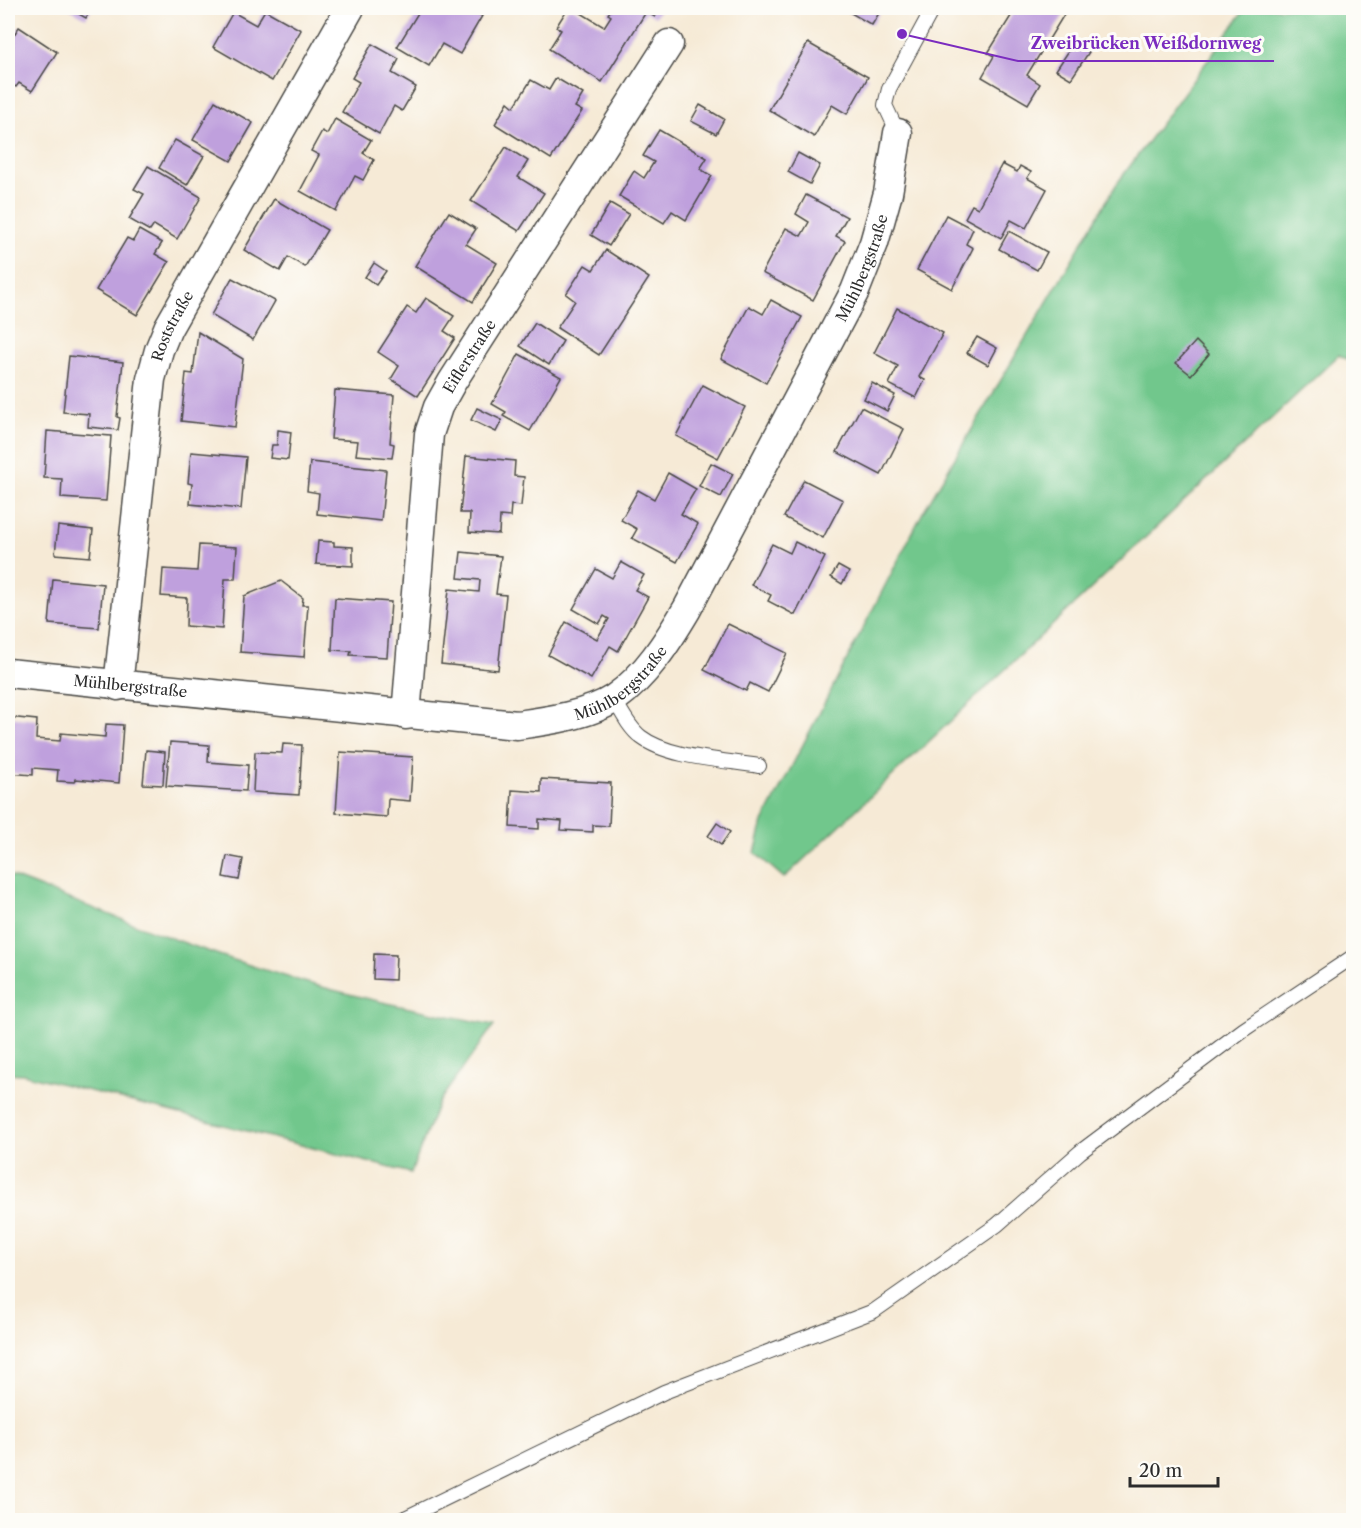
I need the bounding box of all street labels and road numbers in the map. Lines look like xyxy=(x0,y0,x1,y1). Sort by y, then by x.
street label: Mühlbergstraße xyxy=(831,212,891,325)
street label: Roststraße xyxy=(147,287,197,363)
street label: Eiflerstraße xyxy=(438,316,499,396)
street label: Mühlbergstraße xyxy=(572,642,671,724)
street label: Mühlbergstraße xyxy=(73,670,188,701)

